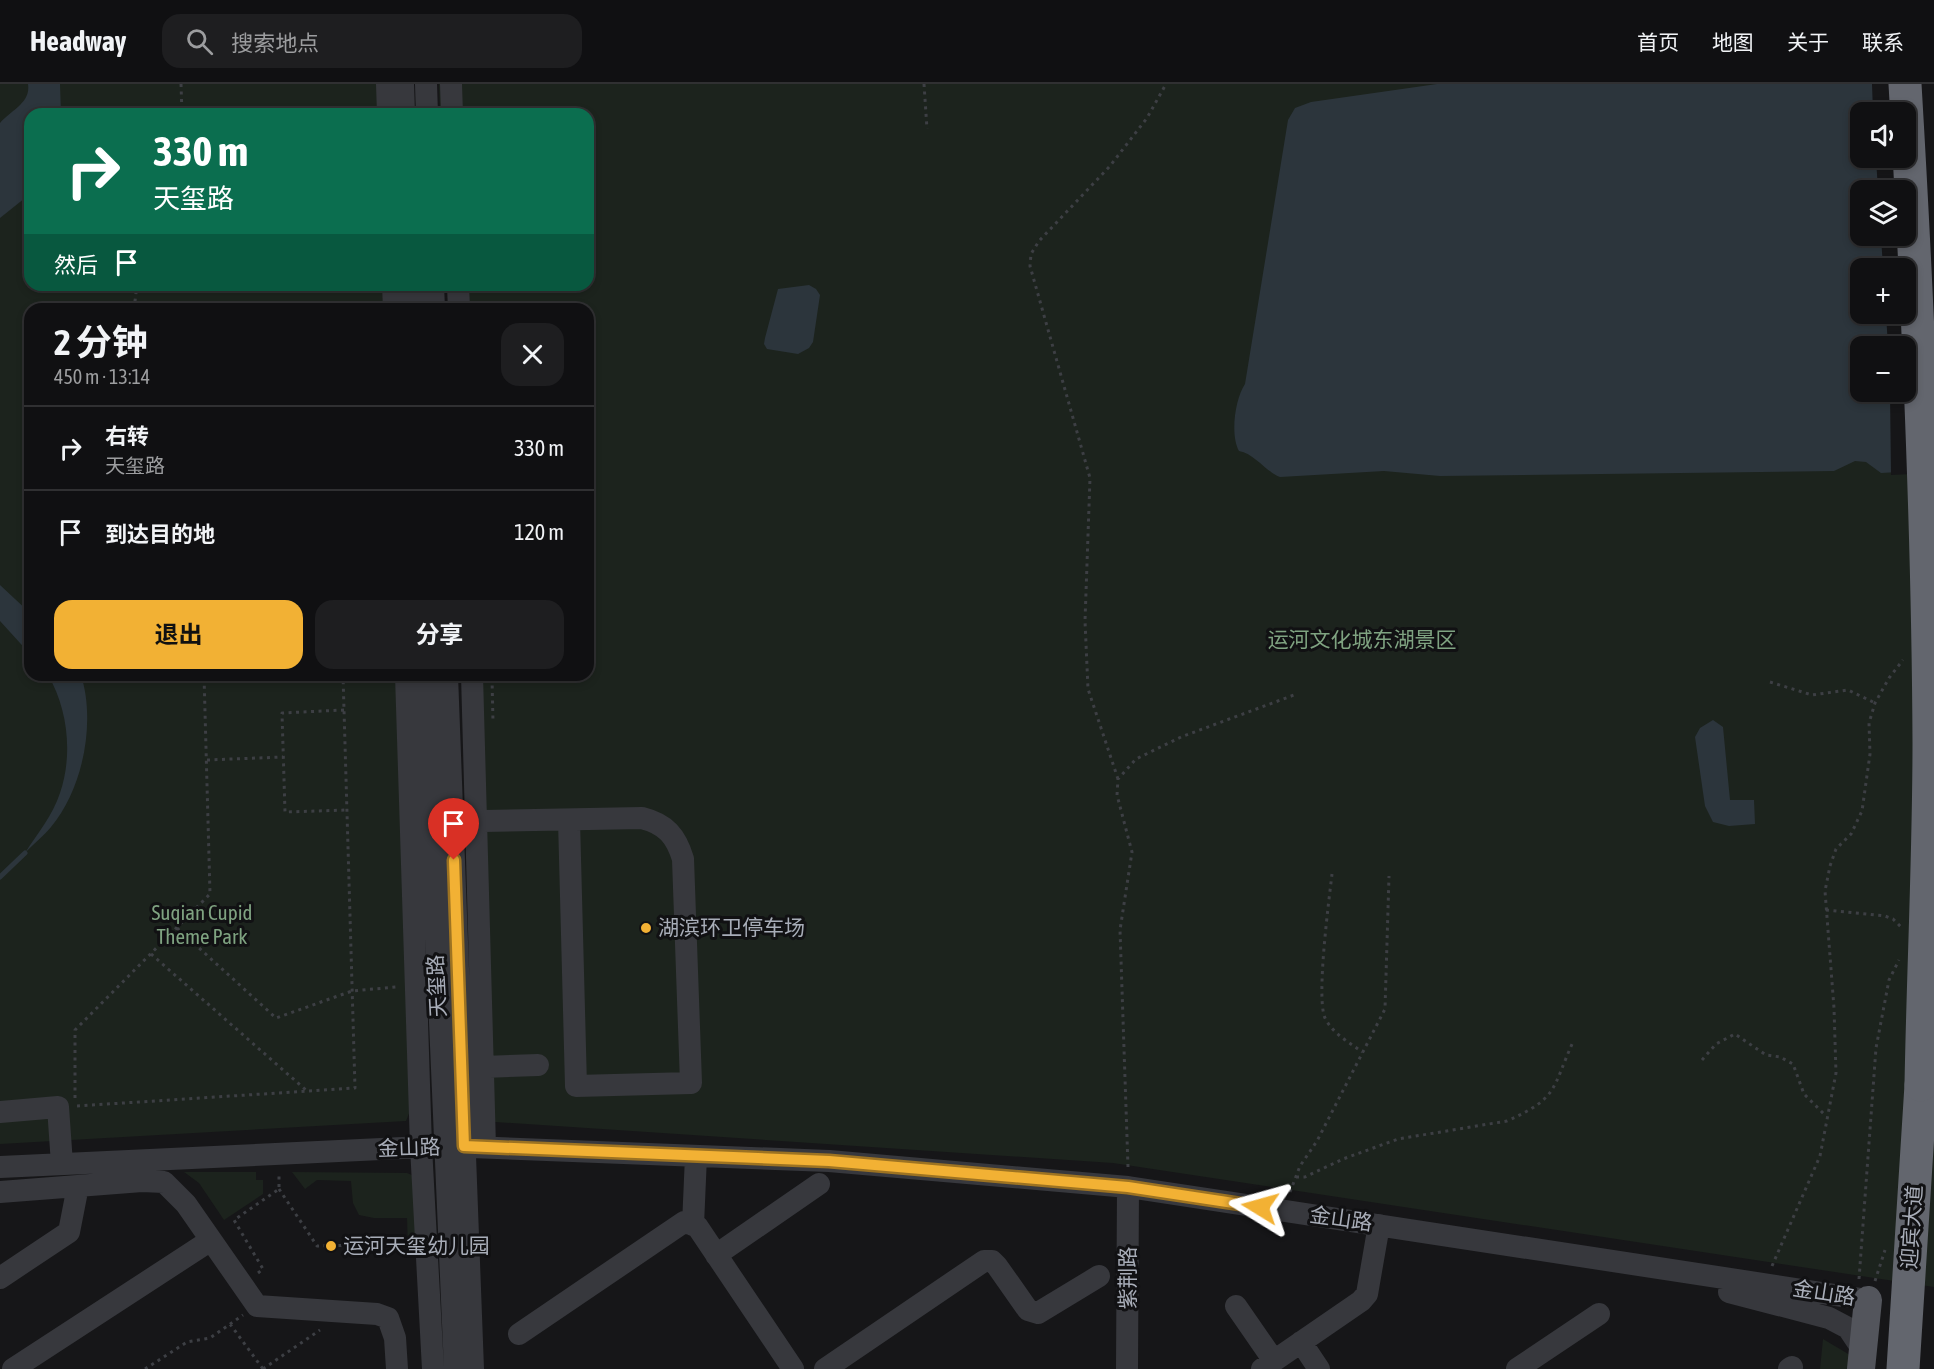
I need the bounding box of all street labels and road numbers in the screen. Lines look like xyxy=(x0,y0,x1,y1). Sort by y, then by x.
street label: 天玺路 xyxy=(422,954,450,1018)
street label: 金山路 xyxy=(377,1134,441,1160)
street label: 迎宾大道 xyxy=(1896,1184,1926,1270)
street label: 金山路 xyxy=(1308,1202,1374,1234)
street label: 紫荆路 xyxy=(1115,1247,1139,1310)
street label: 金山路 xyxy=(1791,1275,1857,1309)

